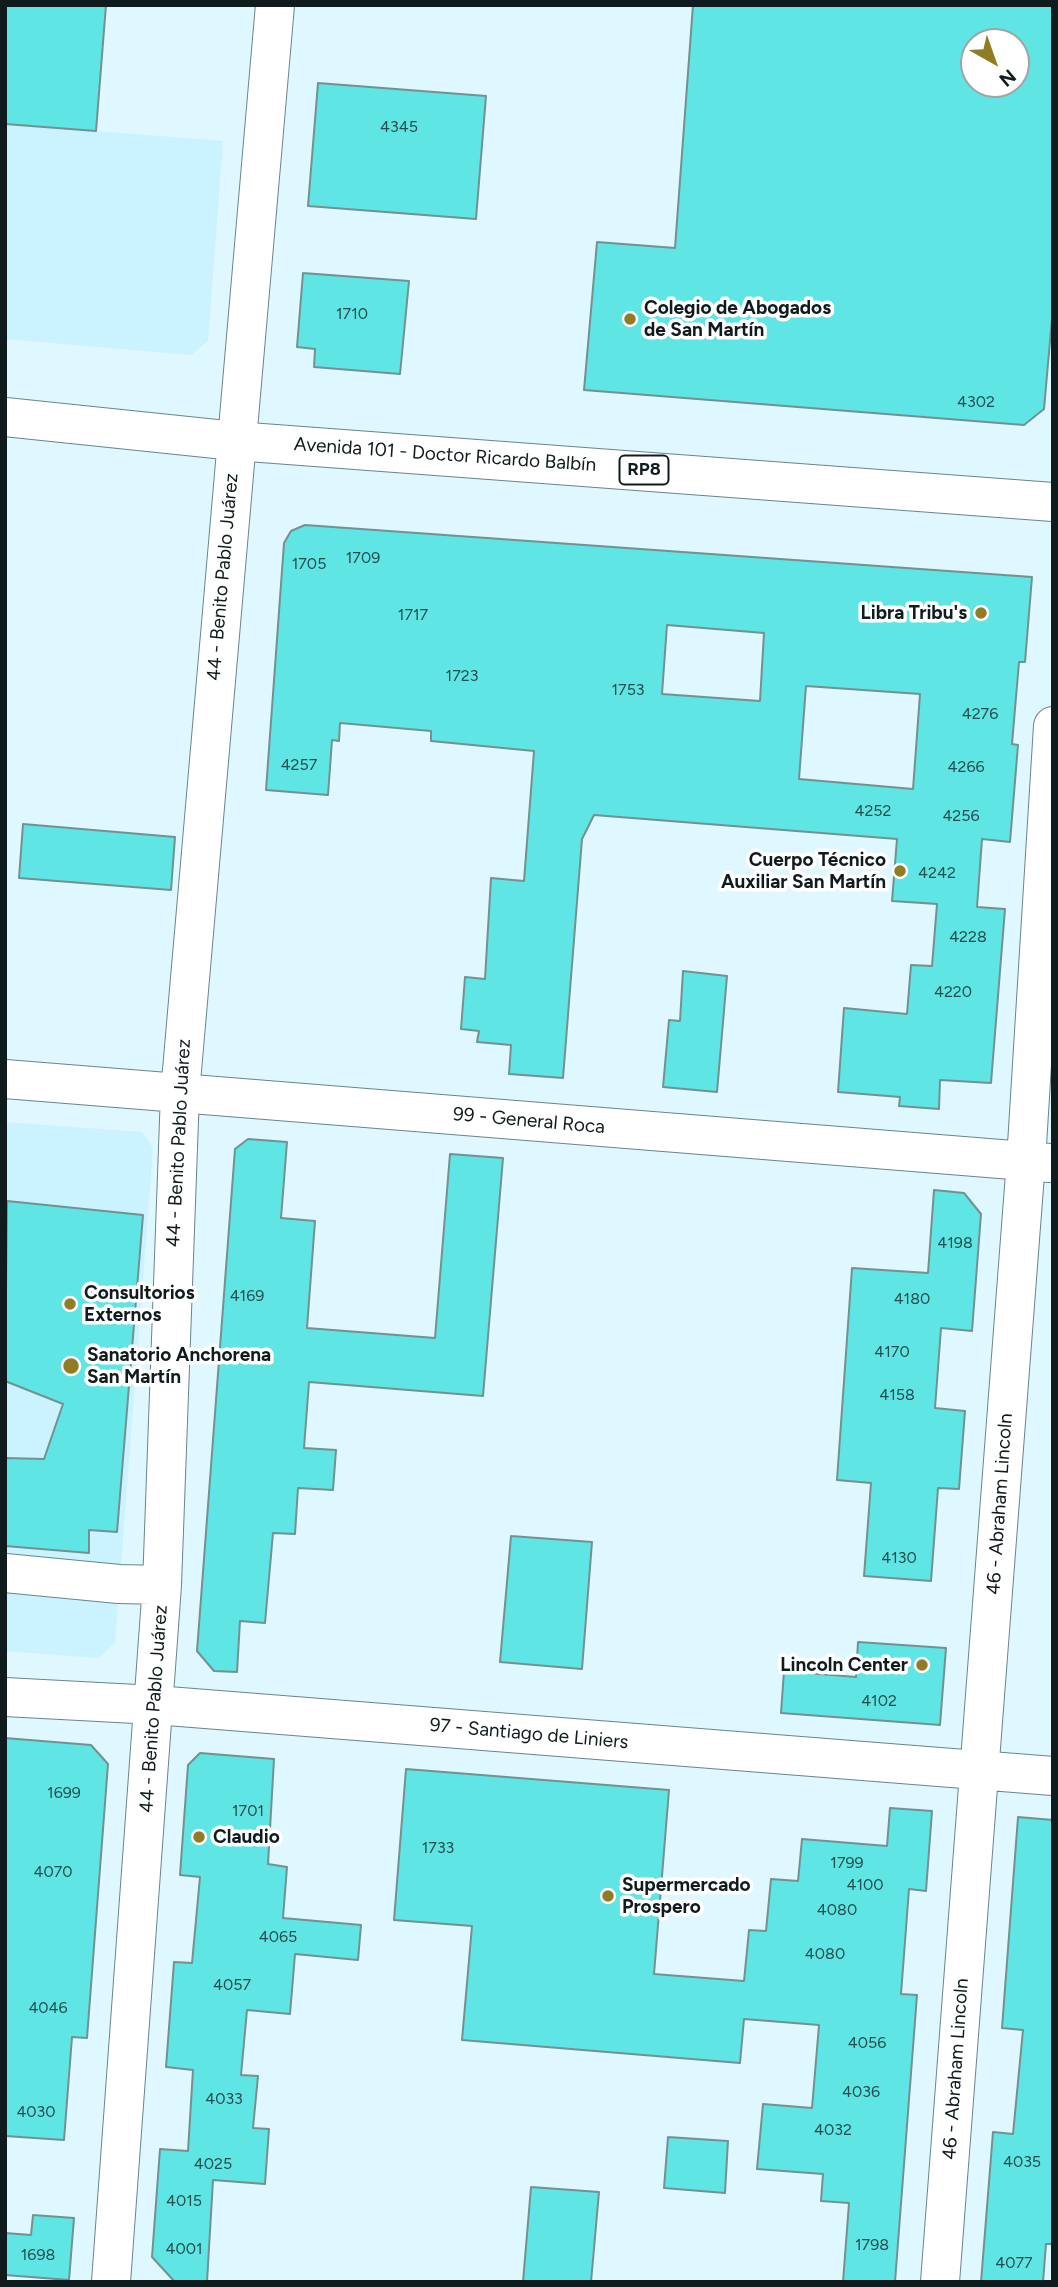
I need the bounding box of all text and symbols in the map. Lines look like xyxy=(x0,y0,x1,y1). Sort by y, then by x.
north arrow xyxy=(960,28,1030,98)
text: N xyxy=(995,64,1021,91)
house number: 4345 xyxy=(380,117,418,137)
place label: Colegio de Abogados de San Martín xyxy=(644,297,831,341)
house number: 1710 xyxy=(336,304,368,324)
marker: Colegio de Abogados de San Martín xyxy=(622,311,638,327)
house number: 4302 xyxy=(957,392,995,412)
street label: Avenida 101 - Doctor Ricardo Balbín xyxy=(293,433,597,477)
road number: RP8 xyxy=(620,456,668,484)
street label: 44 - Benito Pablo Juárez xyxy=(203,472,243,682)
house number: 1709 xyxy=(346,548,380,568)
house number: 1705 xyxy=(292,554,326,574)
place label: Libra Tribu's xyxy=(860,602,967,624)
house number: 1717 xyxy=(398,605,428,625)
marker: Libra Tribu's xyxy=(973,605,989,621)
house number: 1723 xyxy=(446,666,478,686)
house number: 1753 xyxy=(611,680,645,700)
house number: 4276 xyxy=(962,704,998,724)
house number: 4257 xyxy=(281,755,317,775)
house number: 4266 xyxy=(948,757,984,777)
house number: 4252 xyxy=(854,801,892,821)
house number: 4256 xyxy=(942,806,980,826)
place label: Cuerpo Técnico Auxiliar San Martín xyxy=(721,849,886,893)
marker: Cuerpo Técnico Auxiliar San Martín xyxy=(892,863,908,879)
house number: 4242 xyxy=(918,863,956,883)
house number: 4228 xyxy=(949,927,987,947)
house number: 4220 xyxy=(934,982,972,1002)
street label: 44 - Benito Pablo Juárez xyxy=(162,1038,196,1248)
street label: 99 - General Roca xyxy=(452,1103,606,1139)
house number: 4198 xyxy=(937,1233,973,1253)
place label: Consultorios Externos xyxy=(84,1282,195,1326)
house number: 4169 xyxy=(230,1286,264,1306)
house number: 4180 xyxy=(894,1289,930,1309)
marker: Consultorios Externos xyxy=(62,1296,78,1312)
house number: 4170 xyxy=(874,1342,910,1362)
place label: Sanatorio Anchorena San Martín xyxy=(87,1344,271,1388)
marker: Sanatorio Anchorena San Martín xyxy=(61,1356,81,1376)
house number: 4158 xyxy=(879,1385,915,1405)
street label: 46 - Abraham Lincoln xyxy=(982,1412,1018,1596)
house number: 4130 xyxy=(881,1548,917,1568)
street label: 44 - Benito Pablo Juárez xyxy=(135,1604,173,1814)
place label: Lincoln Center xyxy=(780,1654,908,1676)
marker: Lincoln Center xyxy=(914,1657,930,1673)
house number: 4102 xyxy=(861,1691,897,1711)
street label: 97 - Santiago de Liniers xyxy=(429,1714,629,1754)
house number: 1699 xyxy=(47,1783,81,1803)
house number: 1701 xyxy=(232,1801,264,1821)
place label: Claudio xyxy=(213,1826,280,1848)
marker: Claudio xyxy=(191,1829,207,1845)
house number: 1733 xyxy=(422,1838,454,1858)
house number: 1799 xyxy=(830,1853,864,1873)
house number: 4070 xyxy=(33,1862,73,1882)
place label: Supermercado Prospero xyxy=(622,1874,751,1918)
house number: 4100 xyxy=(846,1875,884,1895)
marker: Supermercado Prospero xyxy=(600,1888,616,1904)
house number: 4080 xyxy=(817,1900,857,1920)
house number: 4065 xyxy=(259,1927,297,1947)
house number: 4080 xyxy=(805,1944,845,1964)
house number: 4057 xyxy=(213,1975,251,1995)
street label: 46 - Abraham Lincoln xyxy=(938,1977,974,2161)
house number: 4046 xyxy=(28,1998,68,2018)
house number: 4056 xyxy=(848,2033,886,2053)
house number: 4036 xyxy=(842,2082,880,2102)
house number: 4033 xyxy=(205,2089,243,2109)
house number: 4030 xyxy=(16,2102,56,2122)
house number: 4032 xyxy=(814,2120,852,2140)
house number: 4035 xyxy=(1003,2152,1041,2172)
house number: 4025 xyxy=(194,2154,232,2174)
house number: 4015 xyxy=(166,2191,202,2211)
house number: 1798 xyxy=(855,2235,889,2255)
house number: 4001 xyxy=(165,2239,203,2259)
house number: 1698 xyxy=(21,2245,55,2265)
house number: 4077 xyxy=(995,2253,1033,2273)

